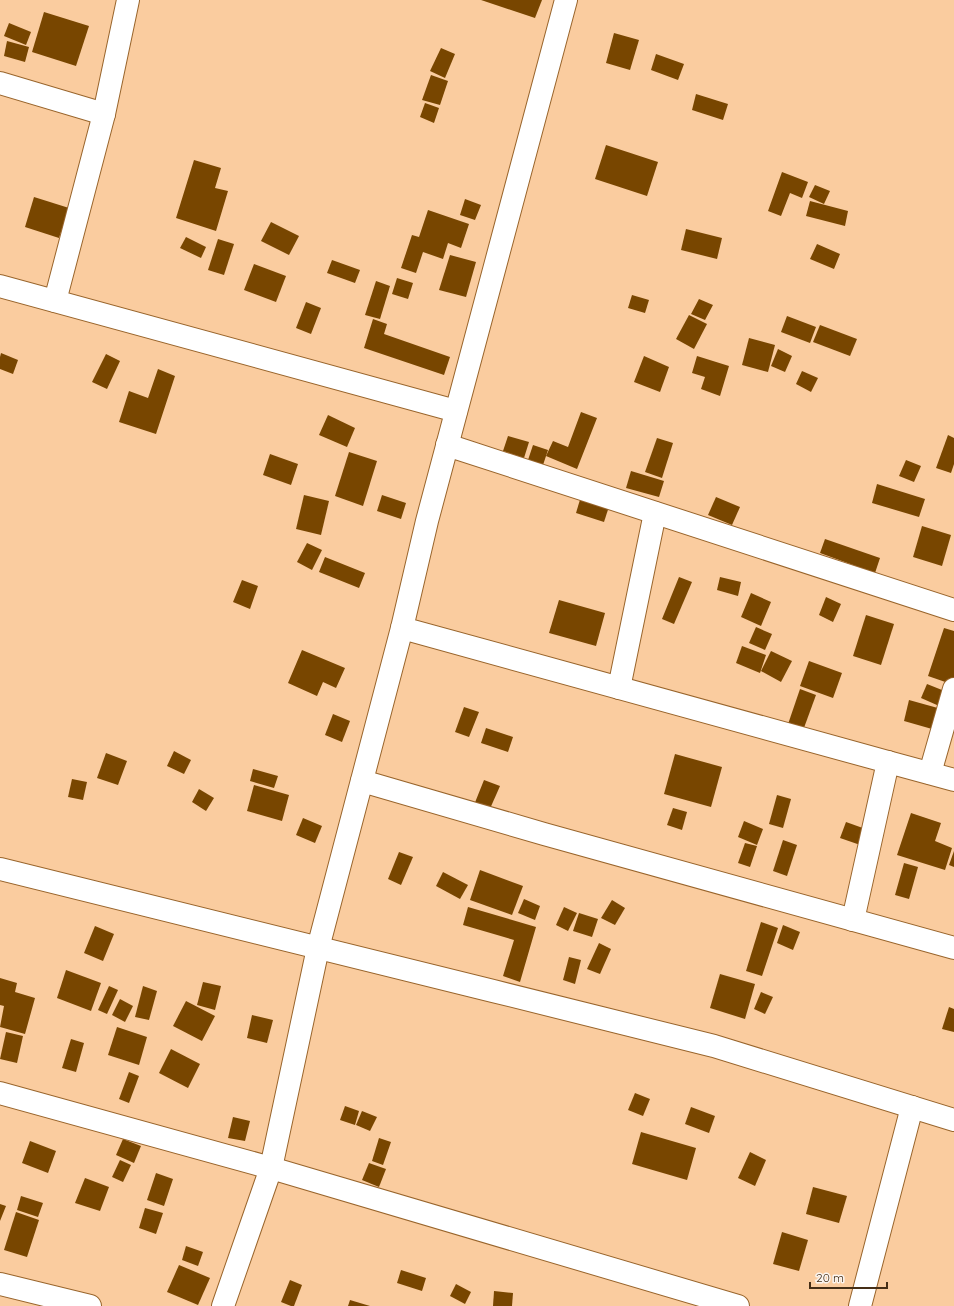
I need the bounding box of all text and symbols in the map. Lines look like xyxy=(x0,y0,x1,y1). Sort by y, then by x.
scale bar xyxy=(810,1264,887,1290)
text: 20 m xyxy=(816,1270,844,1285)

